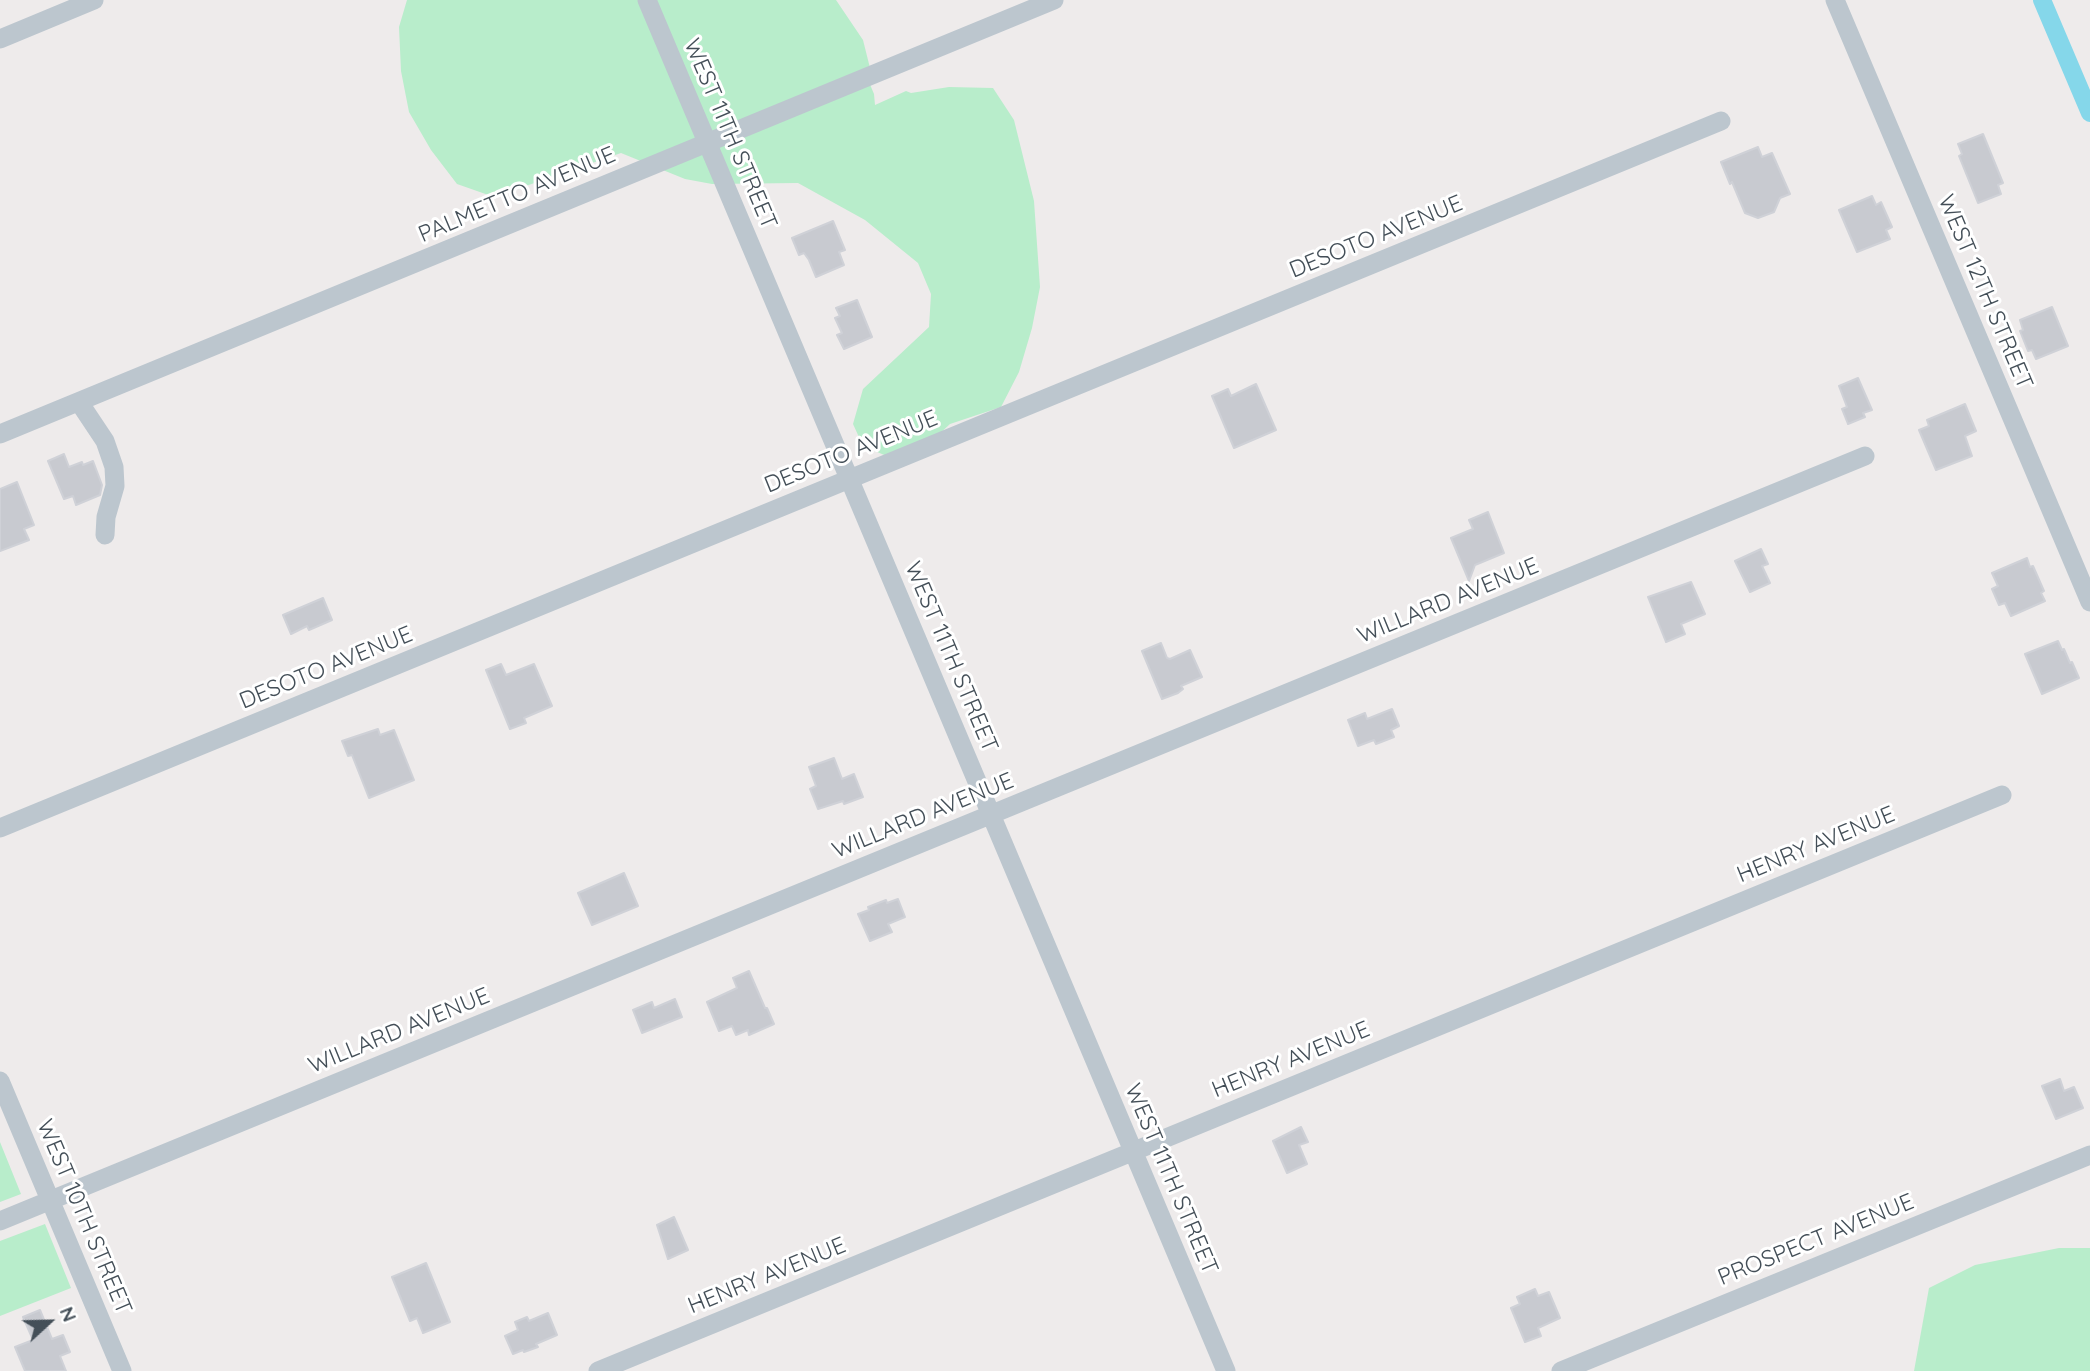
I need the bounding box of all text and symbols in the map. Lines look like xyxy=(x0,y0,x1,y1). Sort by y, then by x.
street label: WEST 11TH STREET xyxy=(677,35,783,233)
street label: PALMETTO AVENUE xyxy=(414,141,620,249)
street label: DESOTO AVENUE xyxy=(1285,190,1467,284)
street label: WEST 12TH STREET xyxy=(1932,191,2038,393)
street label: DESOTO AVENUE xyxy=(760,405,942,499)
street label: WILLARD AVENUE xyxy=(1353,552,1543,650)
street label: WEST 11TH STREET xyxy=(898,558,1004,756)
street label: DESOTO AVENUE xyxy=(235,621,417,715)
street label: WILLARD AVENUE xyxy=(828,767,1018,865)
street label: HENRY AVENUE xyxy=(1733,801,1899,889)
street label: WILLARD AVENUE xyxy=(304,982,494,1080)
street label: HENRY AVENUE xyxy=(1208,1016,1374,1104)
street label: WEST 11TH STREET xyxy=(1118,1080,1224,1278)
street label: WEST 10TH STREET xyxy=(30,1115,138,1319)
street label: PROSPECT AVENUE xyxy=(1714,1188,1918,1292)
street label: HENRY AVENUE xyxy=(684,1232,850,1320)
north arrow xyxy=(14,1287,84,1357)
text: N xyxy=(55,1303,82,1325)

